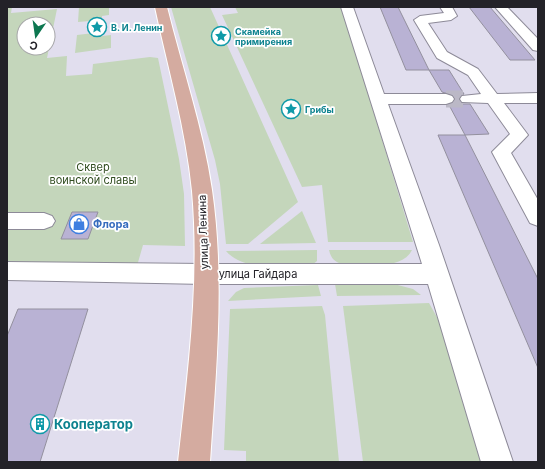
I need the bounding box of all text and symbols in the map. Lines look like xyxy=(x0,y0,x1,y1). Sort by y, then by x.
north arrow xyxy=(16,16,56,56)
place icon: В. И. Ленин xyxy=(86,16,108,38)
place label: В. И. Ленин xyxy=(111,22,163,33)
place icon: Скамейка примирения xyxy=(210,25,232,47)
place label: Скамейка примирения xyxy=(235,26,292,47)
text: С xyxy=(28,38,39,53)
place icon: Грибы xyxy=(280,98,302,120)
place label: Грибы xyxy=(305,104,334,115)
park label: Сквер воинской славы xyxy=(49,160,137,187)
street label: улица Ленина xyxy=(195,194,211,270)
shop icon: Флора xyxy=(68,213,90,235)
place label: Флора xyxy=(93,217,129,231)
street label: улица Гайдара xyxy=(219,267,297,281)
building icon: Кооператор xyxy=(29,413,51,435)
place label: Кооператор xyxy=(54,416,133,432)

